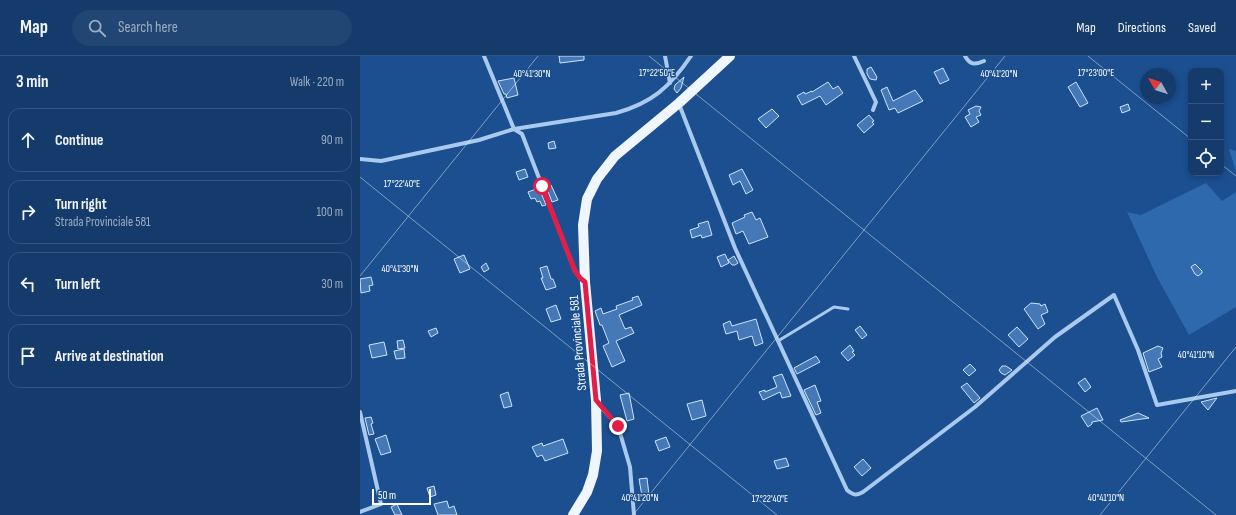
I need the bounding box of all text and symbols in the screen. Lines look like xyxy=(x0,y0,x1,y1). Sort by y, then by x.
search box xyxy=(72,10,352,46)
text: Map xyxy=(20,16,48,39)
icon: search xyxy=(86,17,108,39)
text: Search here xyxy=(118,18,178,37)
text: Map xyxy=(1076,19,1096,36)
text: Directions xyxy=(1118,19,1166,36)
text: Saved xyxy=(1188,19,1216,36)
text: 17°22'50"E xyxy=(639,67,675,79)
text: 17°23'00"E xyxy=(1078,67,1114,79)
text: 40°41'30"N xyxy=(513,68,551,80)
text: 40°41'20"N xyxy=(980,68,1018,80)
north arrow xyxy=(1140,68,1176,104)
map controls xyxy=(1188,68,1224,176)
button: + xyxy=(1188,68,1224,104)
text: 3 min xyxy=(16,72,49,92)
text: Walk · 220 m xyxy=(290,74,344,90)
button: − xyxy=(1188,104,1224,140)
icon: ahead xyxy=(17,129,39,151)
text: Continue xyxy=(55,131,104,150)
text: 90 m xyxy=(321,132,343,148)
button: locate xyxy=(1188,140,1224,176)
route start xyxy=(533,177,551,195)
text: 17°22'40"E xyxy=(384,178,420,190)
text: Turn right xyxy=(55,195,107,214)
icon: right xyxy=(17,201,39,223)
text: 100 m xyxy=(316,204,343,220)
text: Strada Provinciale 581 xyxy=(55,214,151,230)
text: 40°41'30"N xyxy=(381,263,419,275)
icon: left xyxy=(17,273,39,295)
text: Turn left xyxy=(55,275,100,294)
text: 30 m xyxy=(321,276,343,292)
street label: Strada Provinciale 581 xyxy=(566,294,590,391)
icon: arrive xyxy=(17,345,39,367)
text: Arrive at destination xyxy=(55,347,164,366)
text: 40°41'10"N xyxy=(1178,349,1214,361)
route end xyxy=(609,417,627,435)
scale bar xyxy=(372,487,431,506)
text: 50 m xyxy=(378,489,396,502)
text: 40°41'20"N xyxy=(621,492,659,504)
text: 40°41'10"N xyxy=(1088,492,1124,504)
text: 17°22'40"E xyxy=(752,493,788,505)

